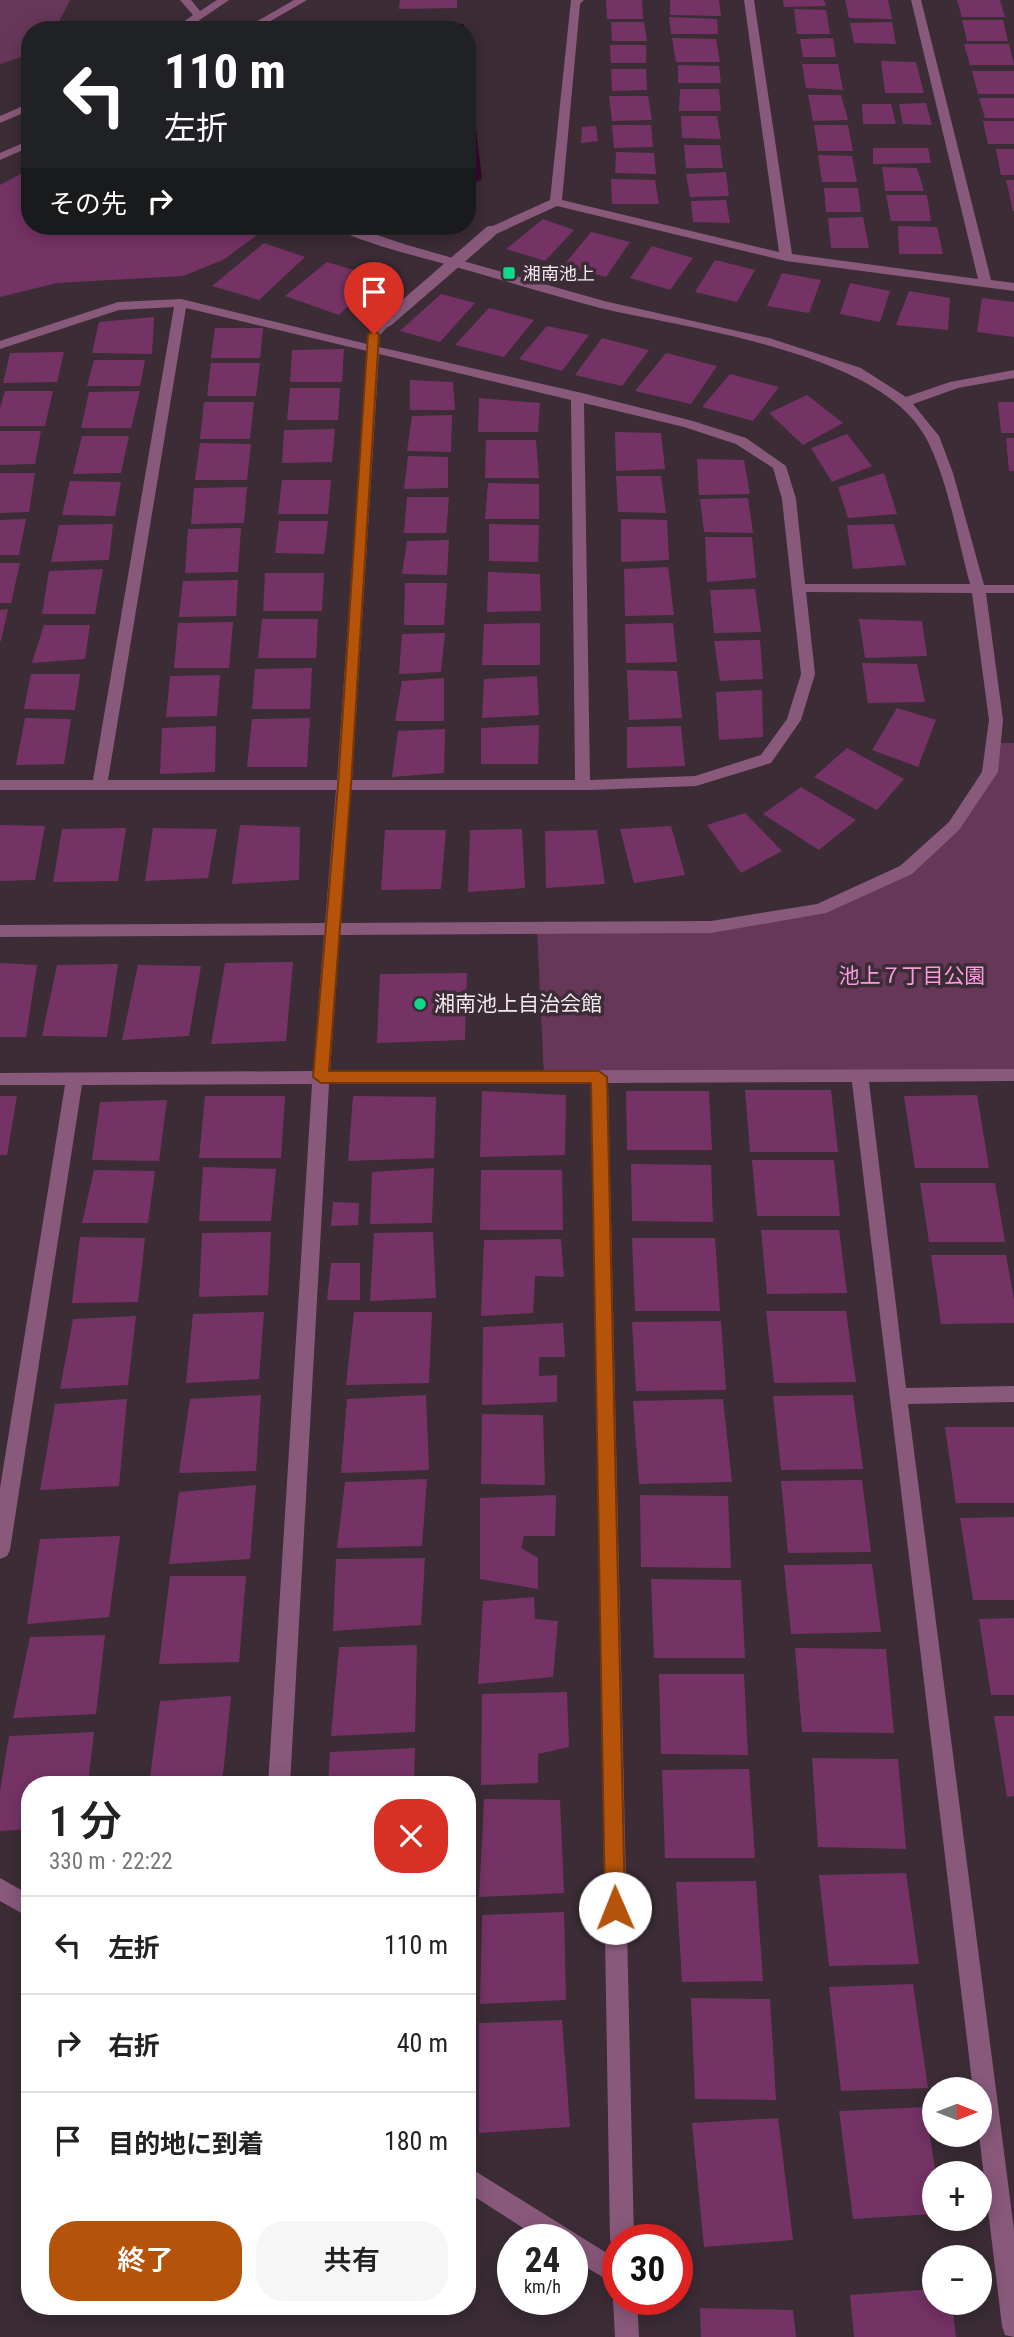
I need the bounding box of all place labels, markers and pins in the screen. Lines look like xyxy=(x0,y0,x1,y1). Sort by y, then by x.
pin xyxy=(344,262,404,334)
place label: 湘南池上 xyxy=(523,263,595,284)
marker: 湘南池上 xyxy=(501,265,517,281)
place label: 湘南池上自治会館 xyxy=(434,992,602,1016)
marker: 湘南池上自治会館 xyxy=(412,996,428,1012)

